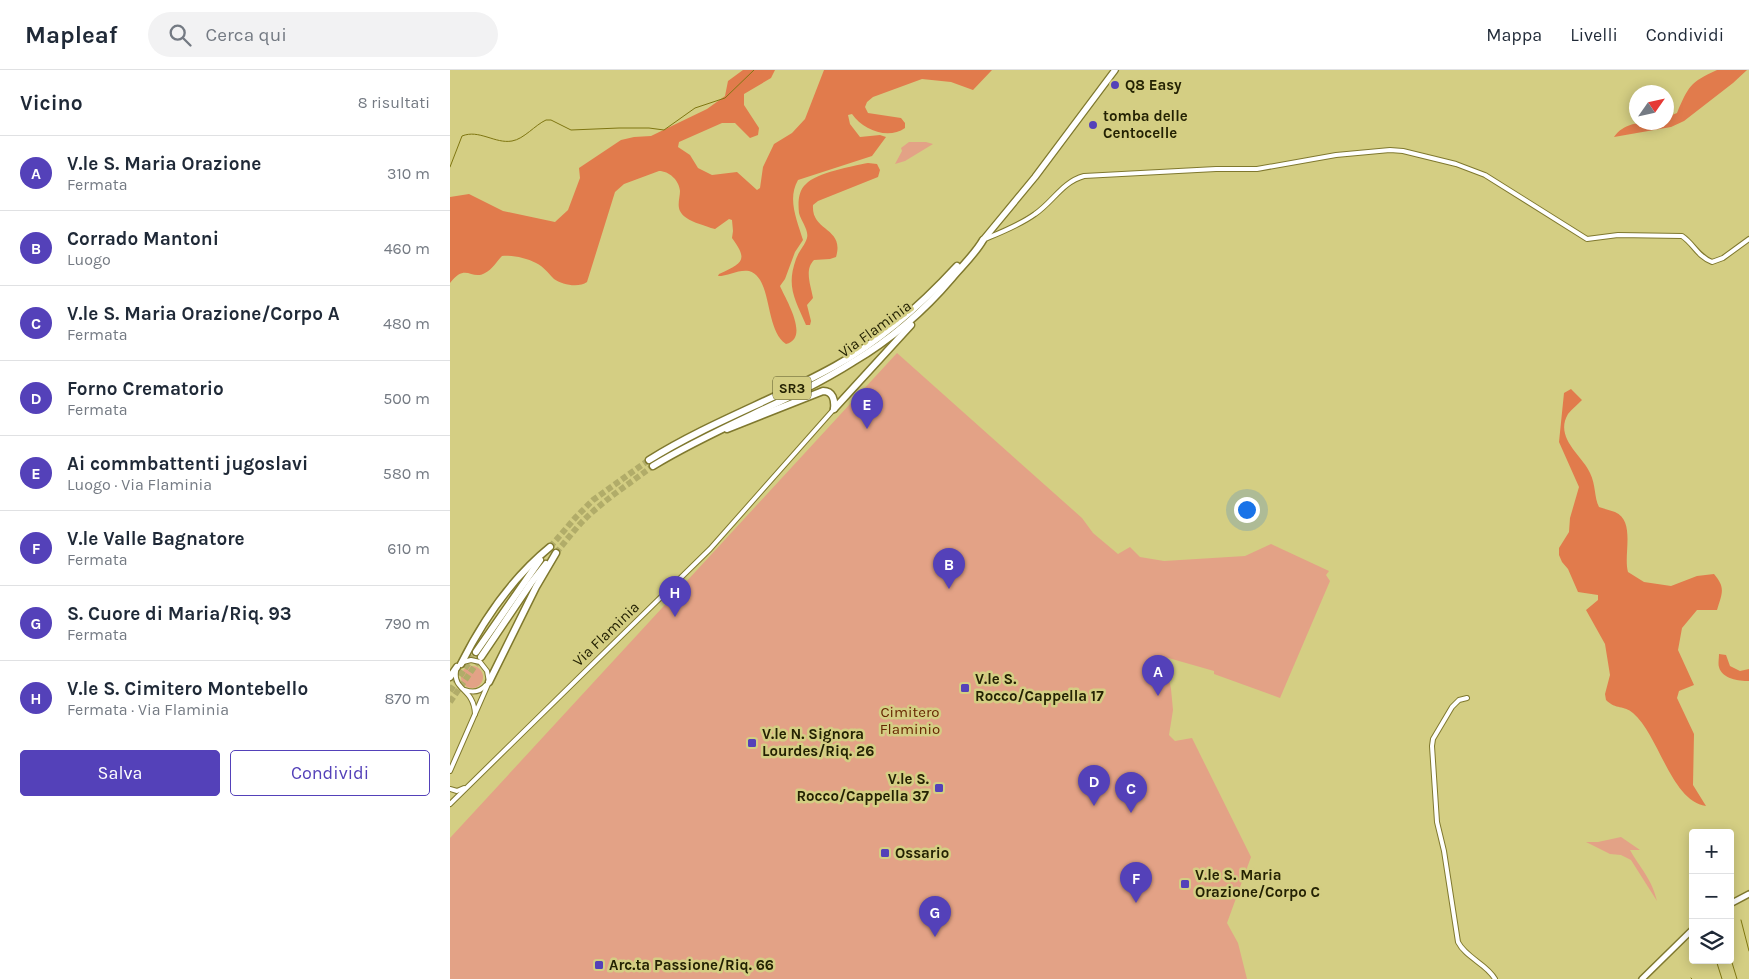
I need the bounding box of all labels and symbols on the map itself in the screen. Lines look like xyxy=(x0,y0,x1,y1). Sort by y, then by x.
place label: Q8 Easy xyxy=(1125,76,1182,94)
marker: Q8 Easy xyxy=(1109,79,1121,91)
north arrow xyxy=(1629,85,1674,130)
place label: tomba delle Centocelle xyxy=(1103,107,1188,142)
marker: tomba delle Centocelle xyxy=(1087,119,1099,131)
street label: Via Flaminia xyxy=(835,297,915,361)
road number: SR3 xyxy=(773,376,811,400)
pin: E xyxy=(851,388,883,429)
your location xyxy=(1234,497,1260,523)
pin: B xyxy=(933,548,965,589)
pin: H xyxy=(659,576,691,617)
street label: Via Flaminia xyxy=(569,598,643,670)
pin: A xyxy=(1142,655,1174,696)
place label: V.le S. Rocco/Cappella 17 xyxy=(975,670,1104,705)
marker: V.le S. Rocco/Cappella 17 xyxy=(959,682,971,694)
park label: Cimitero Flaminio xyxy=(880,703,940,738)
place label: V.le N. Signora Lourdes/Riq. 26 xyxy=(762,725,874,760)
marker: V.le N. Signora Lourdes/Riq. 26 xyxy=(746,737,758,749)
pin: D xyxy=(1078,765,1110,806)
place label: V.le S. Rocco/Cappella 37 xyxy=(796,770,930,805)
pin: C xyxy=(1115,772,1147,813)
marker: V.le S. Rocco/Cappella 37 xyxy=(933,782,945,794)
place label: Ossario xyxy=(895,844,949,862)
marker: Ossario xyxy=(879,847,891,859)
pin: F xyxy=(1120,862,1152,903)
place label: V.le S. Maria Orazione/Corpo C xyxy=(1195,866,1320,901)
marker: V.le S. Maria Orazione/Corpo C xyxy=(1179,878,1191,890)
pin: G xyxy=(919,896,951,937)
place label: Arc.ta Passione/Riq. 66 xyxy=(609,956,774,974)
marker: Arc.ta Passione/Riq. 66 xyxy=(593,959,605,971)

